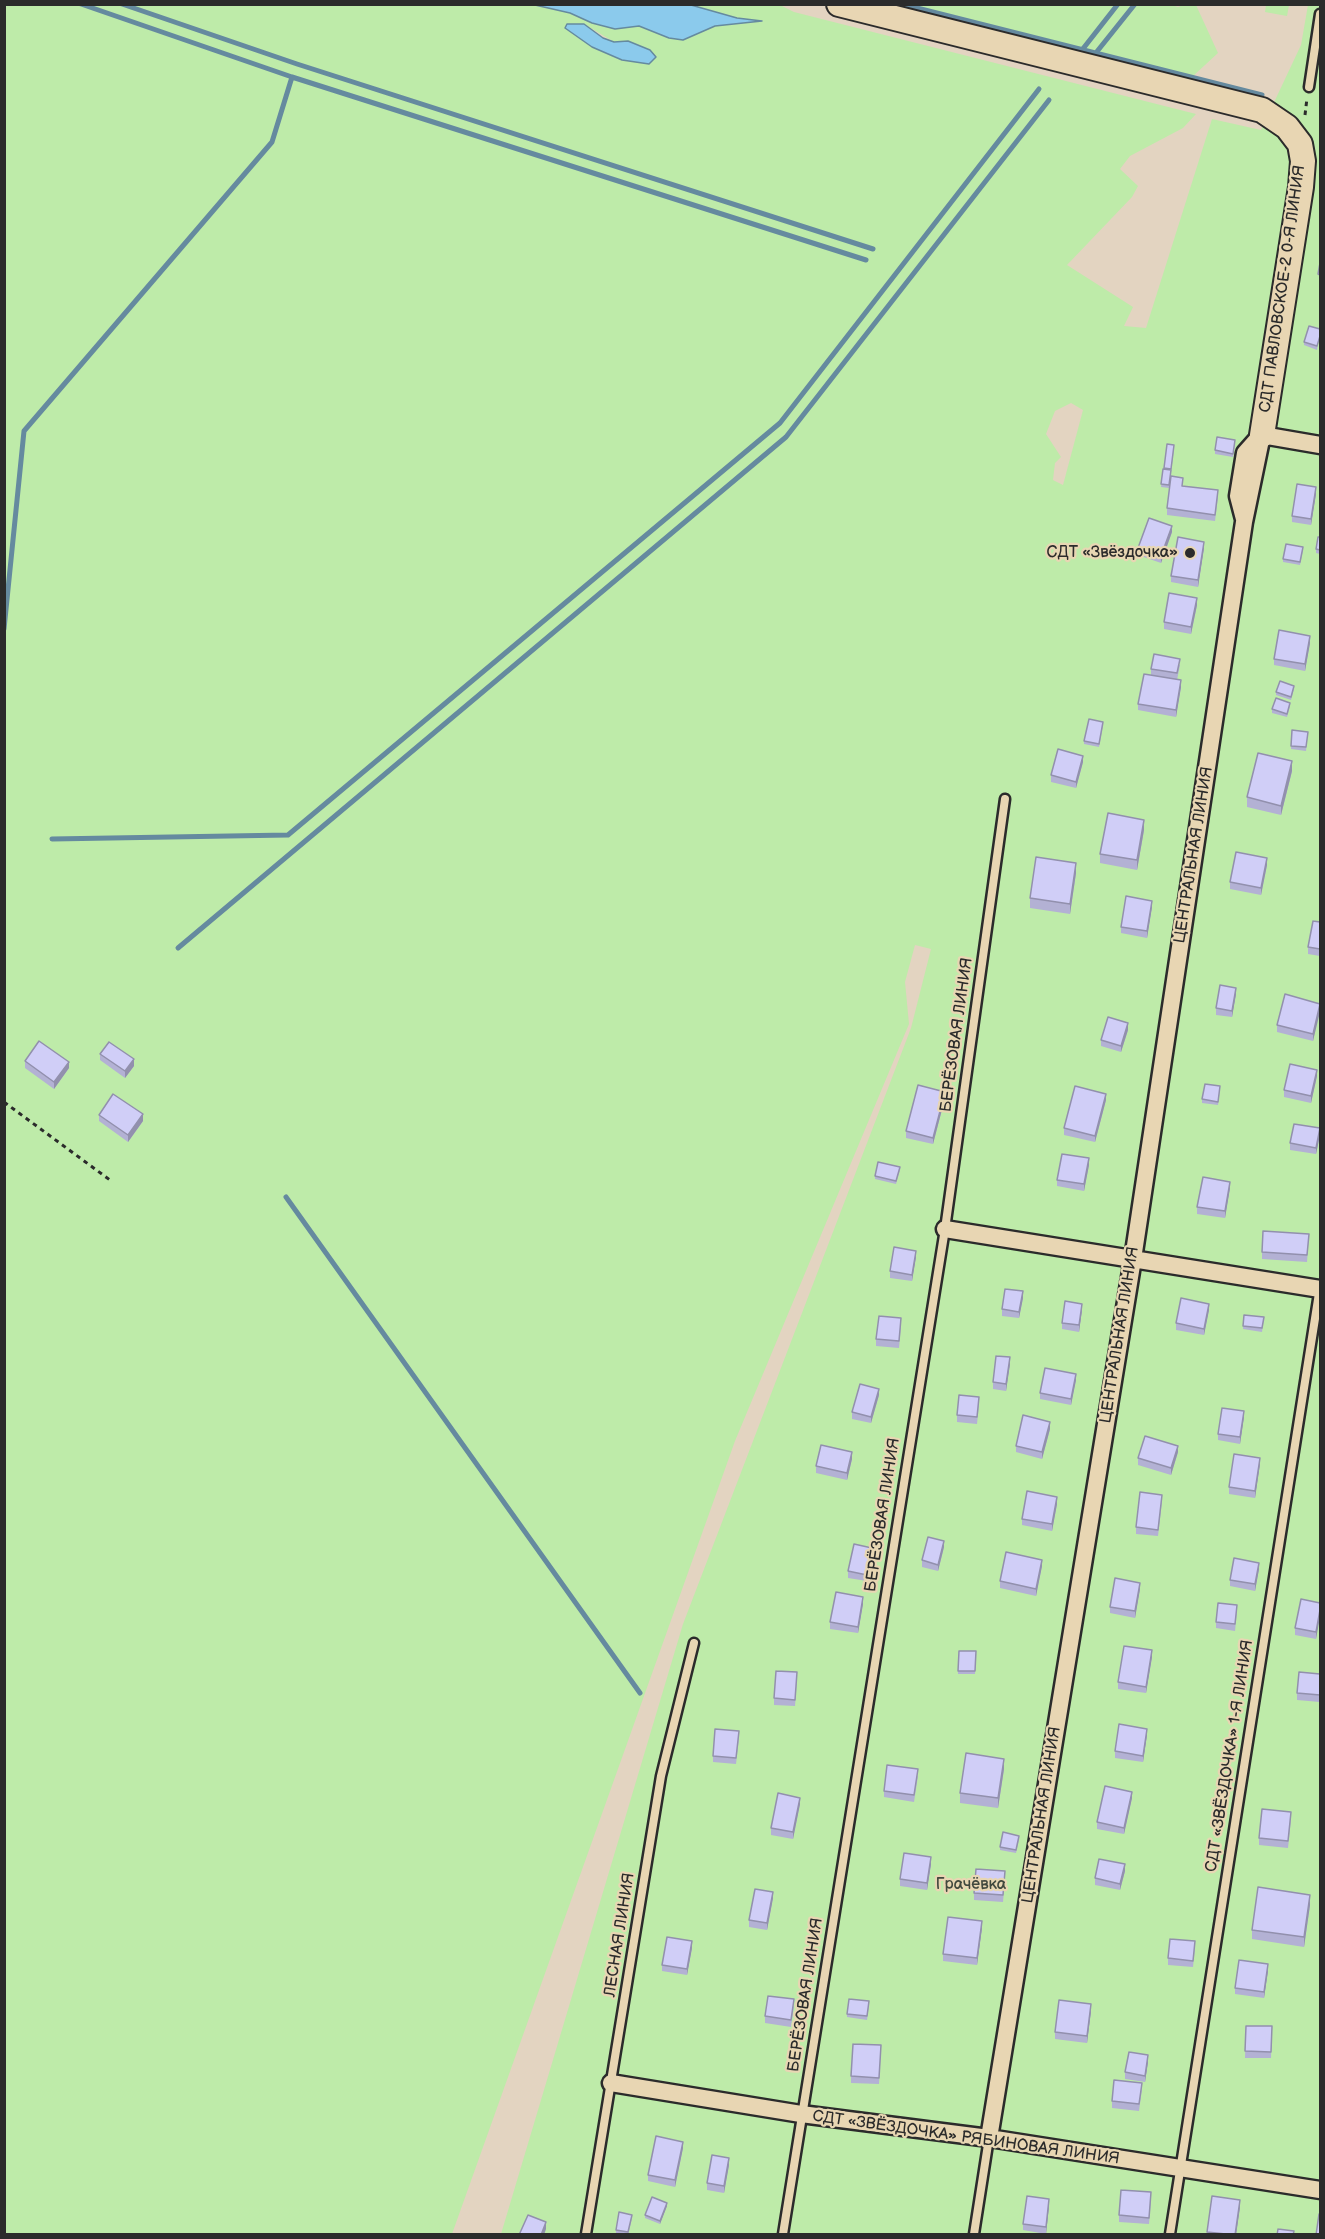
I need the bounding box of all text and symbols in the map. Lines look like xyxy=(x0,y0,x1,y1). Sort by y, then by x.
street label: СДТ ПАВЛОВСКОЕ-2 0-Я ЛИНИЯ xyxy=(1256,164,1310,414)
place label: СДТ «Звёздочка» xyxy=(1047,543,1178,563)
marker: СДТ «Звёздочка» xyxy=(1183,546,1197,560)
street label: ЦЕНТРАЛЬНАЯ ЛИНИЯ xyxy=(1171,765,1217,945)
street label: БЕРЁЗОВАЯ ЛИНИЯ xyxy=(937,957,977,1113)
street label: ЦЕНТРАЛЬНАЯ ЛИНИЯ xyxy=(1097,1245,1143,1425)
street label: БЕРЁЗОВАЯ ЛИНИЯ xyxy=(861,1437,905,1593)
street label: СДТ «ЗВЁЗДОЧКА» 1-Я ЛИНИЯ xyxy=(1202,1639,1258,1873)
street label: ЦЕНТРАЛЬНАЯ ЛИНИЯ xyxy=(1019,1725,1065,1905)
street label: ЛЕСНАЯ ЛИНИЯ xyxy=(601,1872,639,1998)
park label: Грачёвка xyxy=(936,1875,1006,1895)
street label: БЕРЁЗОВАЯ ЛИНИЯ xyxy=(784,1917,828,2073)
street label: СДТ «ЗВЁЗДОЧКА» РЯБИНОВАЯ ЛИНИЯ xyxy=(811,2107,1121,2169)

